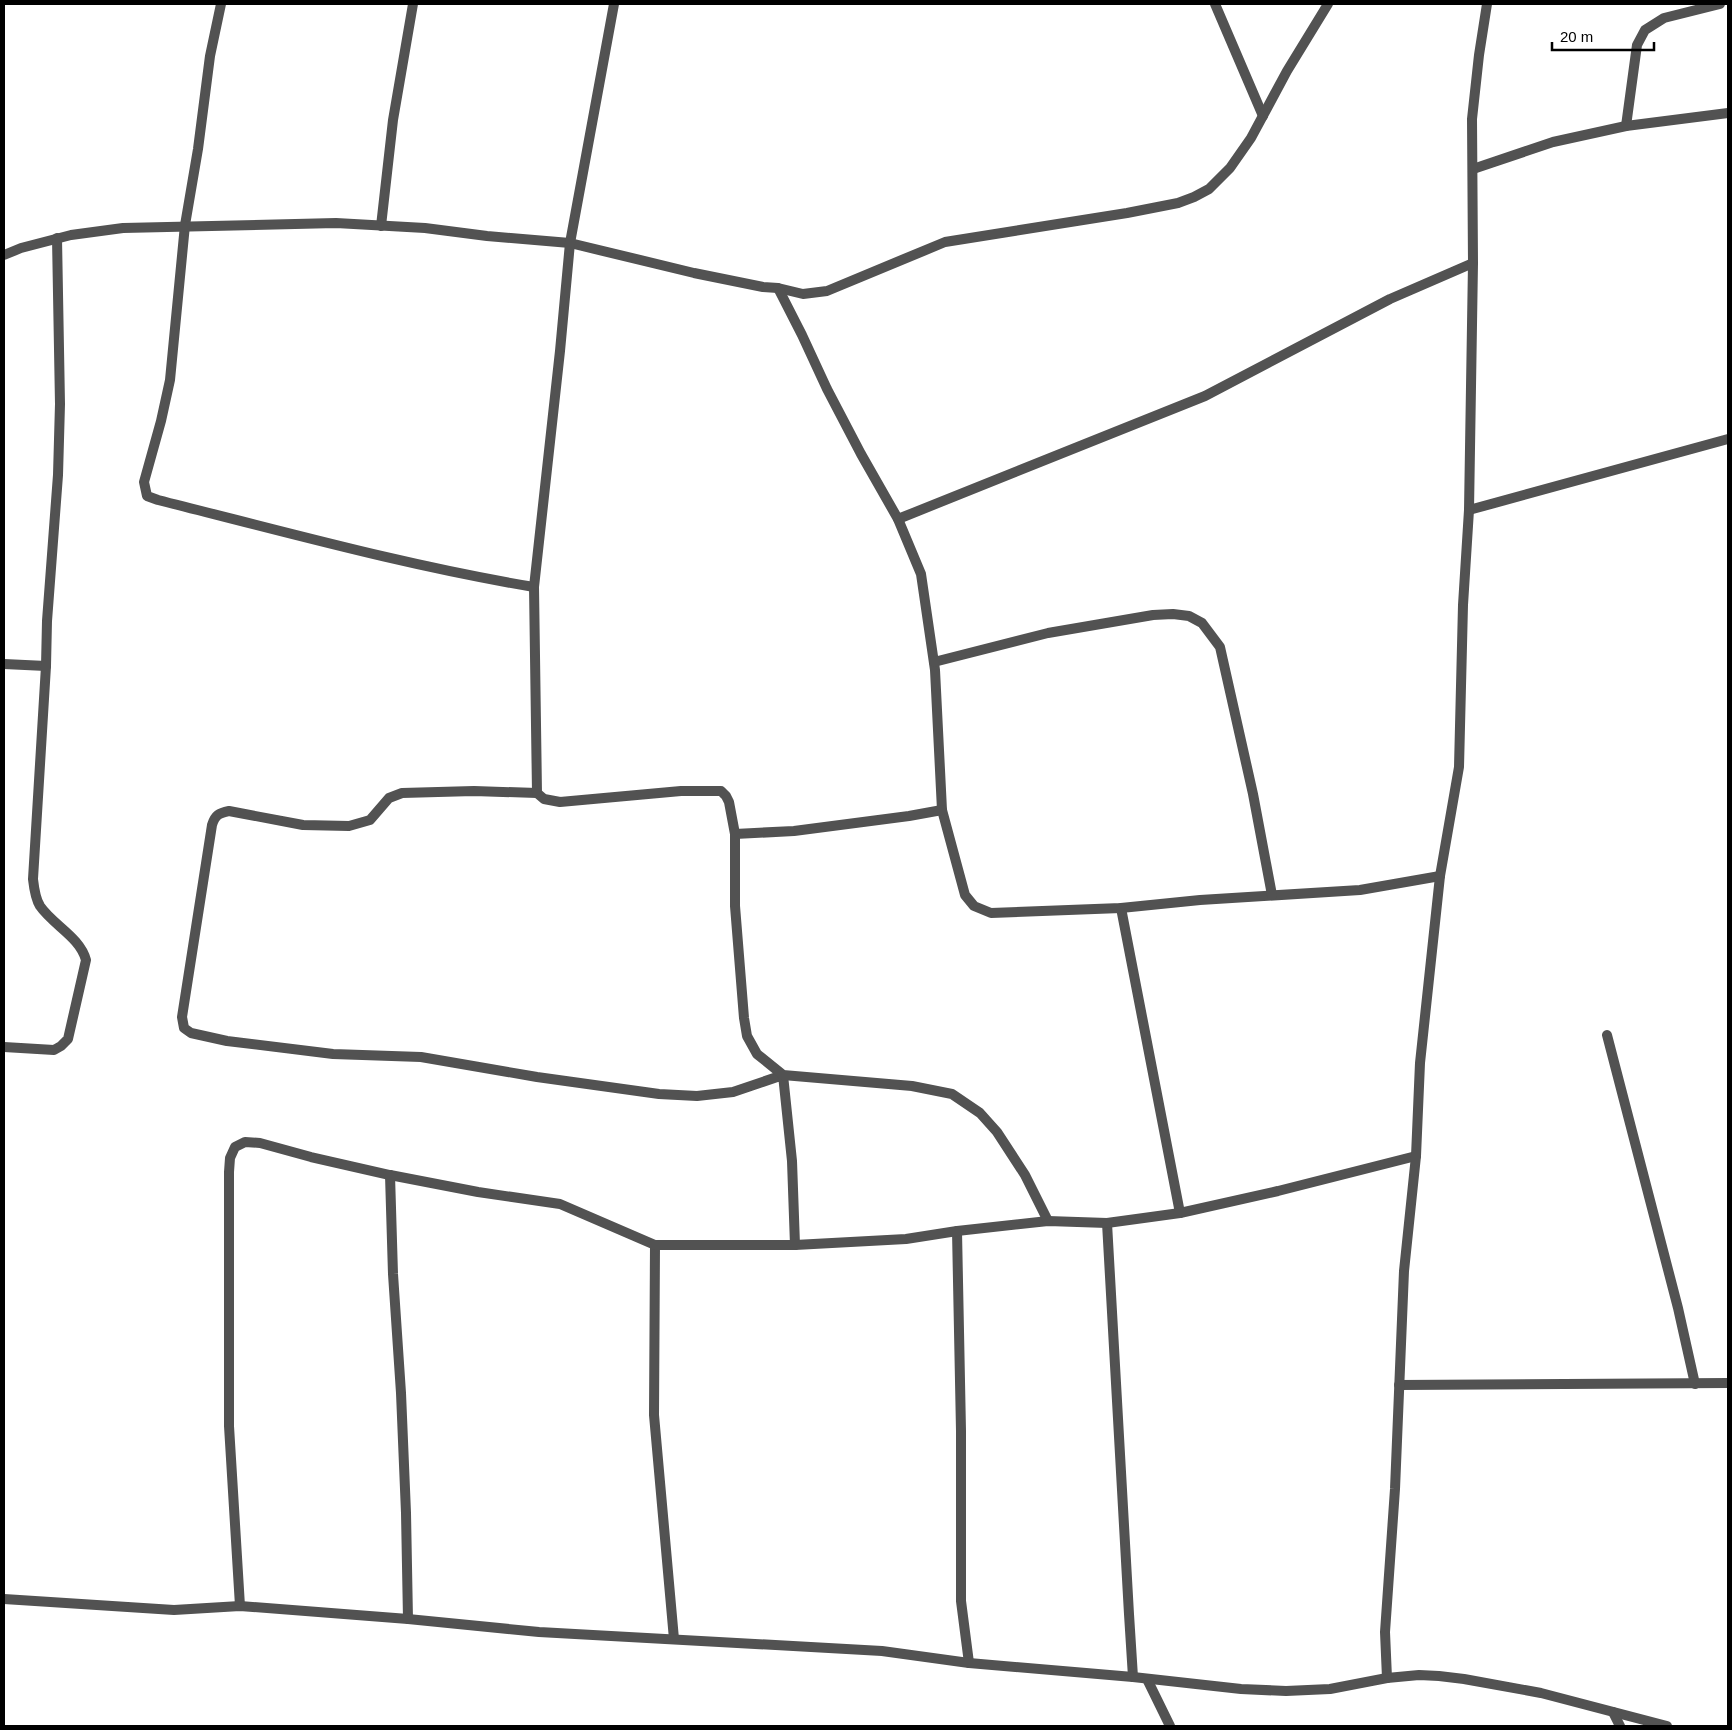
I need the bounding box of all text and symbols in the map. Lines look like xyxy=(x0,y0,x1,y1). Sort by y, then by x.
scale bar xyxy=(1552,20,1654,52)
text: 20 m xyxy=(1560,28,1593,45)

